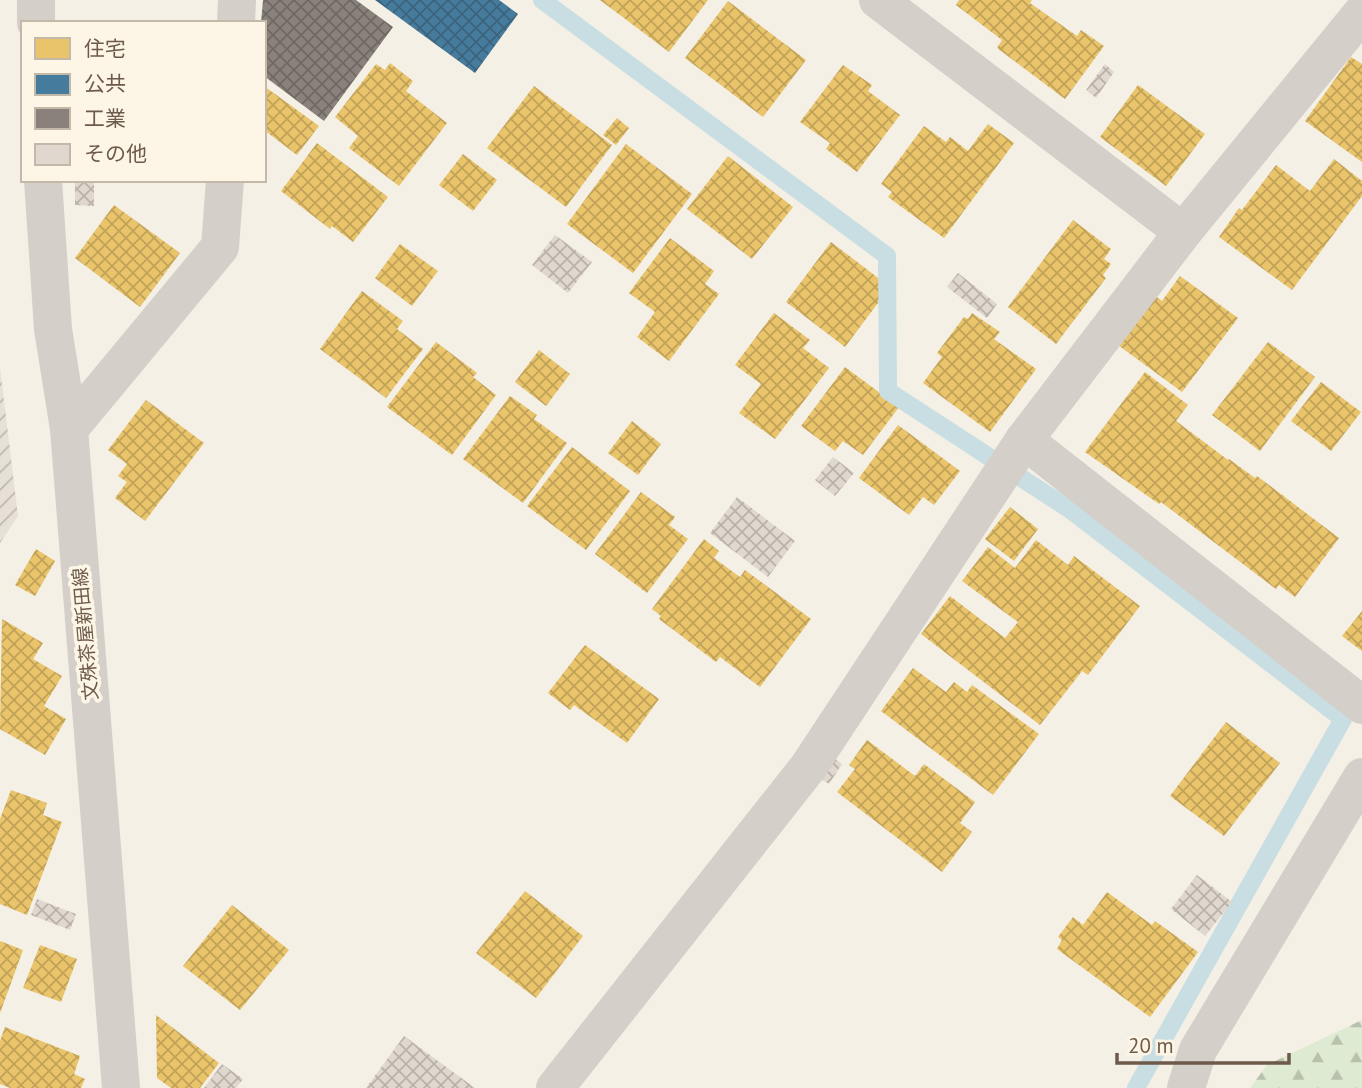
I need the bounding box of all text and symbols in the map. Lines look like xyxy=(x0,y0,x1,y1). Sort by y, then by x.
legend xyxy=(21,21,266,182)
text: 住宅 xyxy=(84,35,126,62)
text: 公共 xyxy=(84,70,126,97)
text: 工業 xyxy=(84,105,126,132)
text: その他 xyxy=(84,140,147,167)
street label: 文殊茶屋新田線 xyxy=(67,567,103,701)
scale bar xyxy=(1117,1021,1288,1066)
text: 20 m xyxy=(1128,1032,1174,1059)

